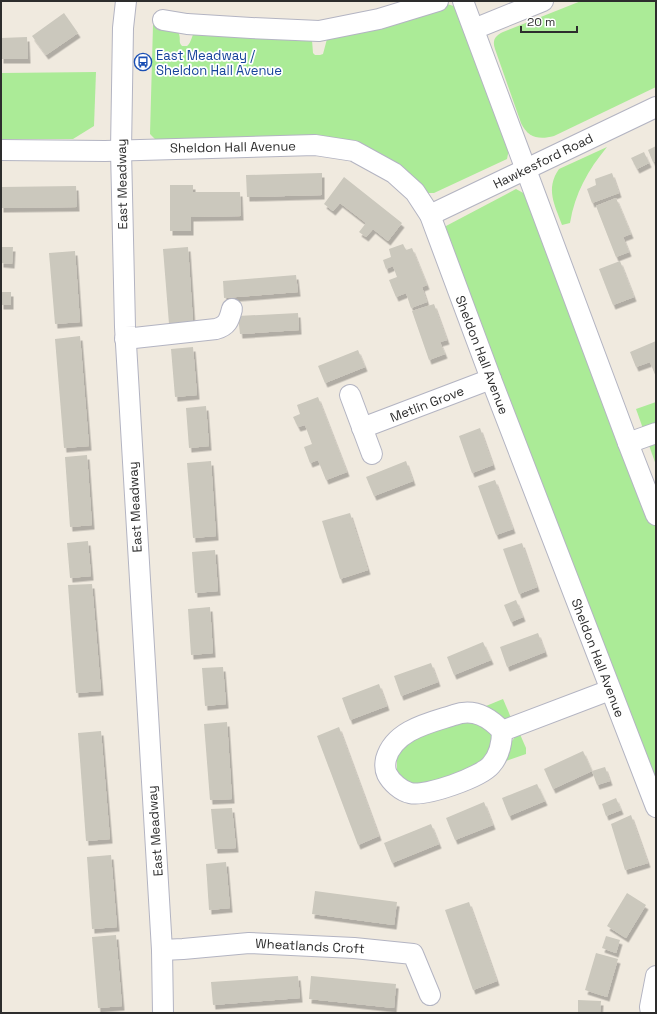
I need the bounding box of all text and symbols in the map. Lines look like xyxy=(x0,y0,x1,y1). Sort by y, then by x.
scale bar xyxy=(521,8,577,34)
text: 20 m xyxy=(527,14,555,30)
place label: East Meadway / Sheldon Hall Avenue xyxy=(156,47,282,79)
bus stop icon: East Meadway / Sheldon Hall Avenue xyxy=(133,52,153,72)
street label: Hawkesford Road xyxy=(490,129,596,193)
street label: Sheldon Hall Avenue xyxy=(170,137,296,157)
street label: East Meadway xyxy=(113,138,131,230)
street label: Sheldon Hall Avenue xyxy=(451,293,513,417)
street label: Metlin Grove xyxy=(388,382,466,426)
street label: East Meadway xyxy=(124,461,146,553)
street label: Sheldon Hall Avenue xyxy=(567,596,629,720)
street label: East Meadway xyxy=(143,785,167,877)
street label: Wheatlands Croft xyxy=(255,935,365,957)

